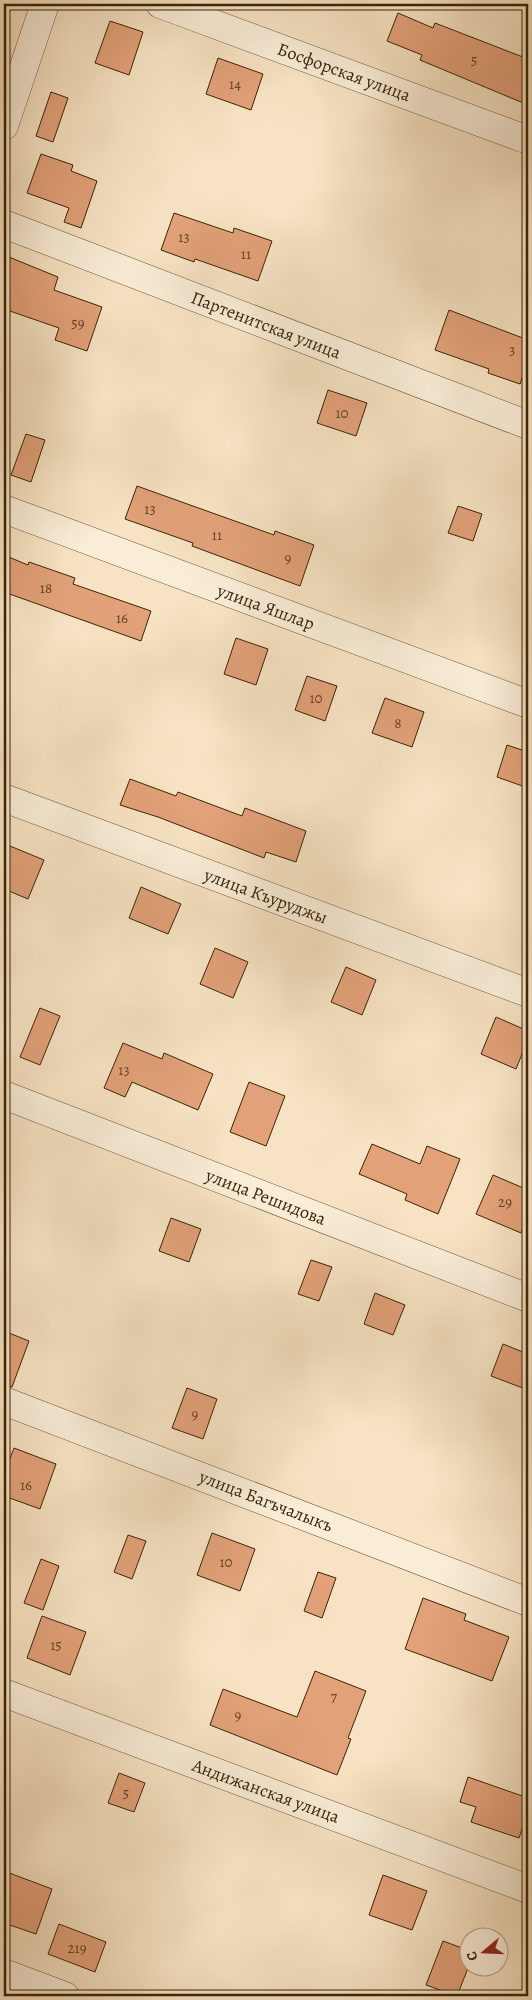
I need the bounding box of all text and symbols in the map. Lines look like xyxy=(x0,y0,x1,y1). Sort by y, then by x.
street label: Босфорская улица xyxy=(274,37,415,107)
house number: 5 xyxy=(471,50,477,70)
house number: 14 xyxy=(229,74,241,94)
house number: 13 xyxy=(178,227,190,247)
house number: 11 xyxy=(241,244,251,264)
street label: Партенитская улица xyxy=(188,285,345,365)
house number: 59 xyxy=(71,313,85,333)
house number: 3 xyxy=(509,340,515,360)
house number: 10 xyxy=(335,403,349,423)
house number: 13 xyxy=(144,499,156,519)
house number: 11 xyxy=(212,525,222,545)
house number: 9 xyxy=(285,548,292,568)
house number: 18 xyxy=(40,578,52,598)
street label: улица Яшлар xyxy=(213,578,318,636)
house number: 16 xyxy=(116,608,128,628)
house number: 10 xyxy=(309,688,323,708)
house number: 8 xyxy=(394,713,402,733)
street label: улица Къуруджы xyxy=(200,862,331,929)
house number: 13 xyxy=(118,1060,130,1080)
street label: улица Решидова xyxy=(202,1163,330,1231)
house number: 29 xyxy=(498,1192,512,1212)
house number: 9 xyxy=(192,1404,199,1424)
street label: улица Багъчалыкъ xyxy=(195,1464,336,1538)
house number: 16 xyxy=(20,1475,32,1495)
house number: 10 xyxy=(219,1552,233,1572)
house number: 15 xyxy=(50,1635,62,1655)
house number: 7 xyxy=(331,1687,338,1707)
house number: 9 xyxy=(235,1705,242,1725)
street label: Андижанская улица xyxy=(188,1753,344,1829)
house number: 5 xyxy=(123,1783,129,1803)
north arrow xyxy=(460,1928,510,1978)
house number: 219 xyxy=(67,1938,87,1958)
text: С xyxy=(462,1949,483,1963)

